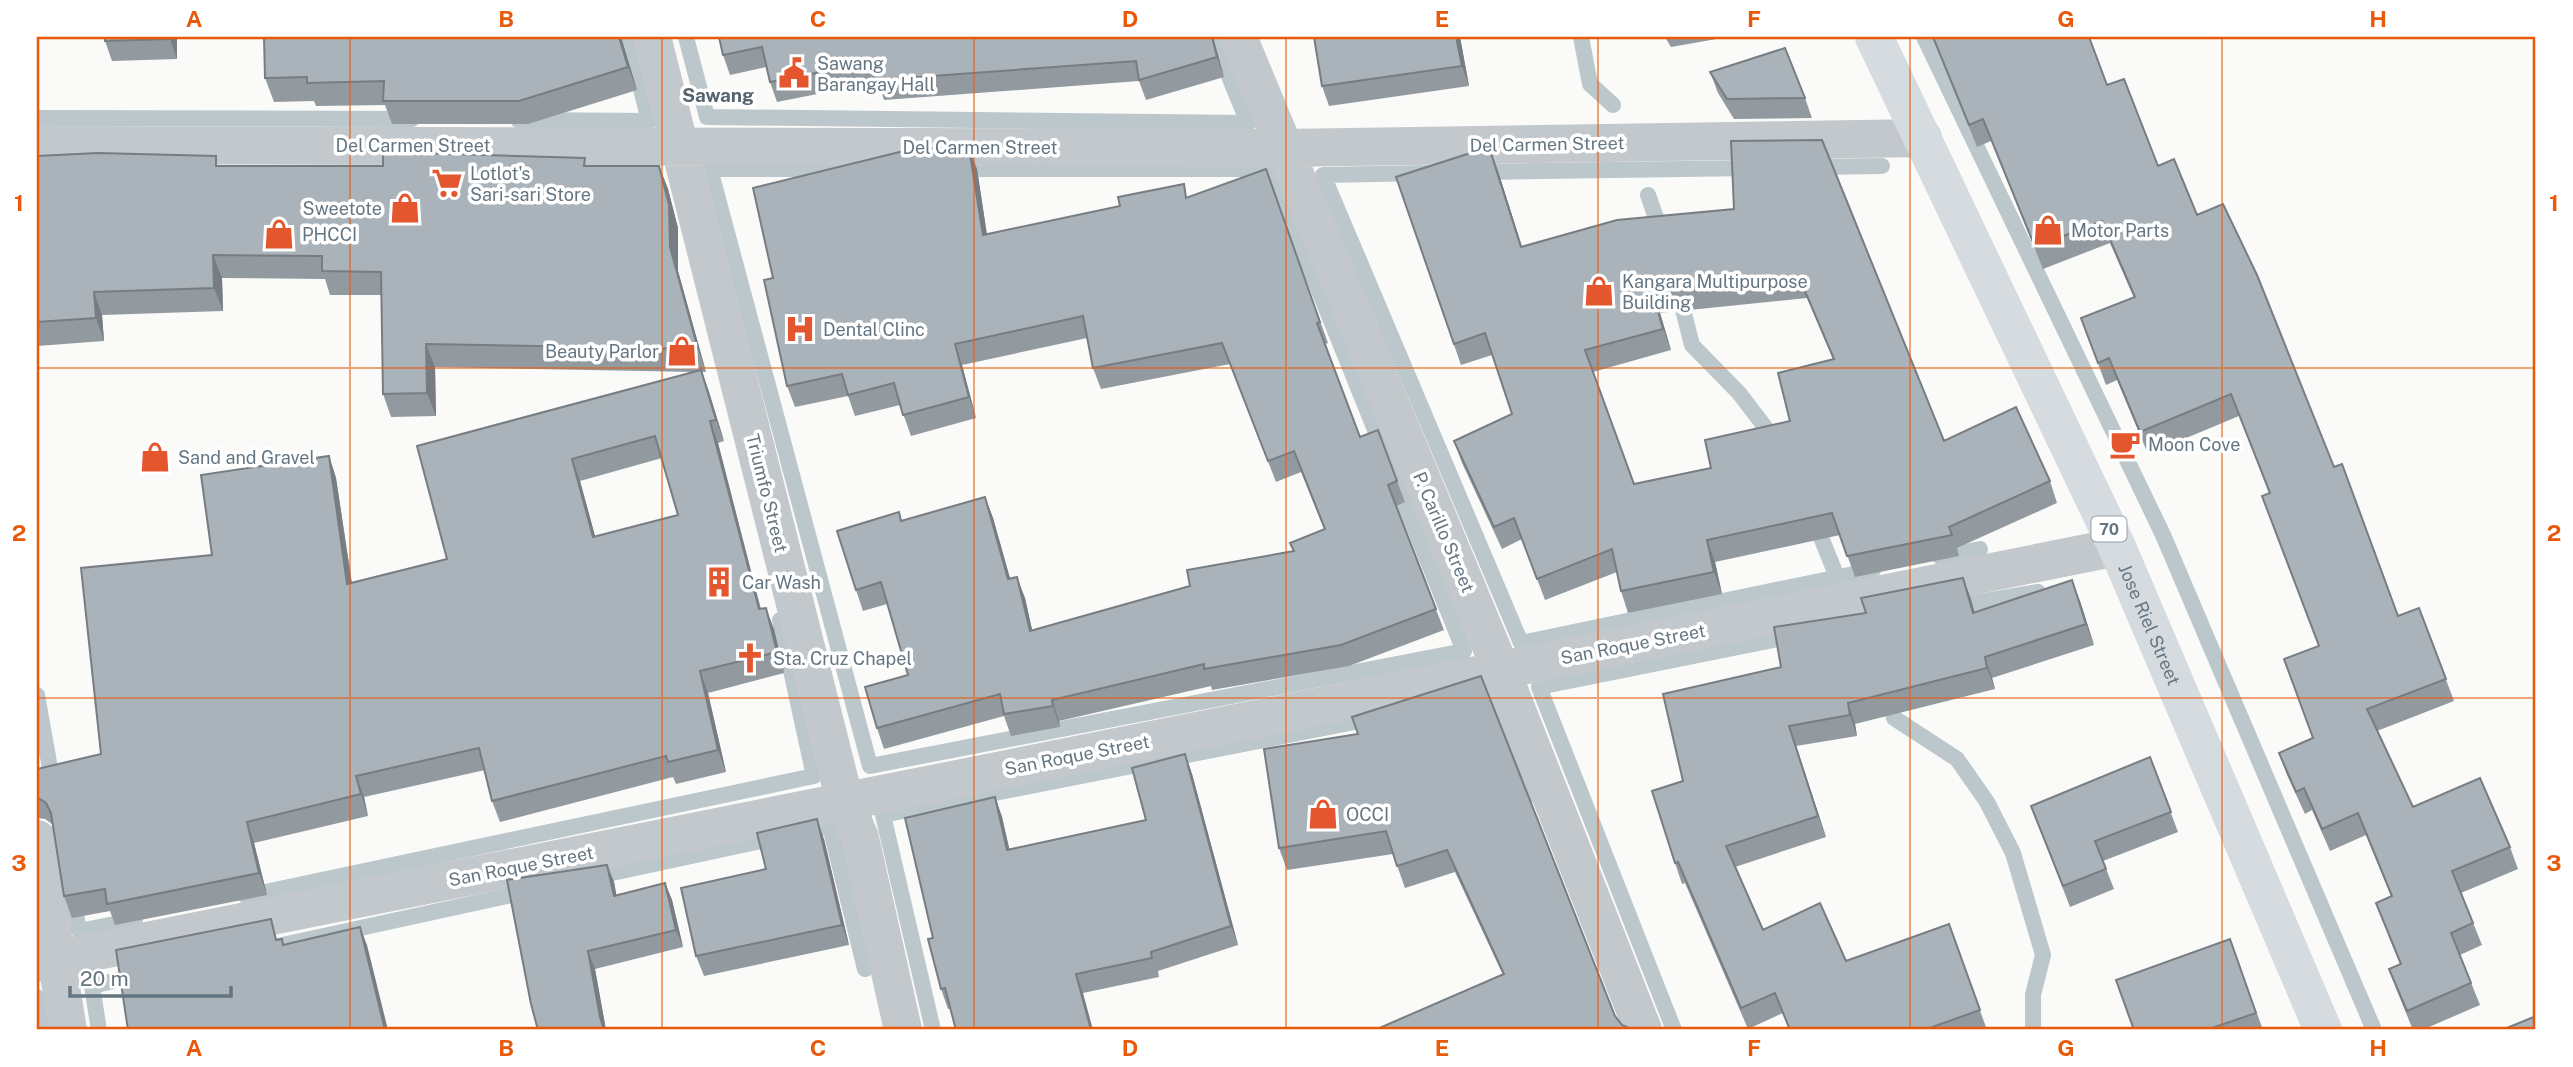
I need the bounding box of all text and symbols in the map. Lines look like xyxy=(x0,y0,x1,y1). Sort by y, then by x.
text: A xyxy=(186,5,203,32)
text: B xyxy=(498,5,514,32)
text: C xyxy=(810,5,826,32)
text: D xyxy=(1122,5,1138,32)
text: E xyxy=(1435,5,1449,32)
text: F xyxy=(1747,5,1761,32)
text: G xyxy=(2057,5,2075,32)
text: H xyxy=(2369,5,2387,32)
place label: Sawang Barangay Hall xyxy=(817,53,935,95)
public building icon: Sawang Barangay Hall xyxy=(777,56,811,90)
district label: Sawang xyxy=(682,84,754,106)
street label: Del Carmen Street xyxy=(1469,132,1625,156)
street label: Del Carmen Street xyxy=(336,135,490,156)
street label: Del Carmen Street xyxy=(903,137,1057,158)
place label: Lotlot's Sari-sari Store xyxy=(470,163,591,205)
supermarket icon: Lotlot's Sari-sari Store xyxy=(430,166,464,200)
text: 1 xyxy=(14,189,24,216)
text: 1 xyxy=(2549,189,2559,216)
shop icon: Sweetote xyxy=(388,191,422,225)
place label: Sweetote xyxy=(303,198,382,219)
shop icon: Motor Parts xyxy=(2031,213,2065,247)
shop icon: PHCCI xyxy=(262,217,296,251)
place label: Motor Parts xyxy=(2071,220,2169,241)
place label: PHCCI xyxy=(302,224,357,245)
place label: Kangara Multipurpose Building xyxy=(1622,271,1808,313)
shop icon: Kangara Multipurpose Building xyxy=(1582,274,1616,308)
hospital icon: Dental Clinc xyxy=(783,312,817,346)
place label: Dental Clinc xyxy=(823,319,925,340)
shop icon: Beauty Parlor xyxy=(665,334,699,368)
place label: Beauty Parlor xyxy=(545,341,659,362)
cafe icon: Moon Cove xyxy=(2108,427,2142,461)
street label: Triumfo Street xyxy=(742,432,792,554)
place label: Moon Cove xyxy=(2148,434,2240,455)
shop icon: Sand and Gravel xyxy=(138,440,172,474)
place label: Sand and Gravel xyxy=(178,447,315,468)
street label: P. Carillo Street xyxy=(1409,469,1479,595)
road number: 70 xyxy=(2092,516,2126,542)
text: 2 xyxy=(12,519,26,546)
text: 2 xyxy=(2547,519,2561,546)
street label: Jose Riel Street xyxy=(2115,560,2185,688)
building icon: Car Wash xyxy=(702,565,736,599)
place label: Car Wash xyxy=(742,572,821,593)
street label: San Roque Street xyxy=(1559,620,1707,668)
church icon: Sta. Cruz Chapel xyxy=(733,641,767,675)
place label: Sta. Cruz Chapel xyxy=(773,648,912,669)
street label: San Roque Street xyxy=(1003,731,1151,779)
shop icon: OCCI xyxy=(1306,797,1340,831)
place label: OCCI xyxy=(1346,804,1389,825)
street label: San Roque Street xyxy=(447,842,595,890)
text: 3 xyxy=(11,849,27,876)
text: 3 xyxy=(2546,849,2562,876)
scale bar xyxy=(70,955,231,999)
text: 20 m xyxy=(80,966,129,991)
text: A xyxy=(186,1034,203,1061)
text: B xyxy=(498,1034,514,1061)
text: C xyxy=(810,1034,826,1061)
text: D xyxy=(1122,1034,1138,1061)
text: E xyxy=(1435,1034,1449,1061)
text: F xyxy=(1747,1034,1761,1061)
text: G xyxy=(2057,1034,2075,1061)
text: H xyxy=(2369,1034,2387,1061)

